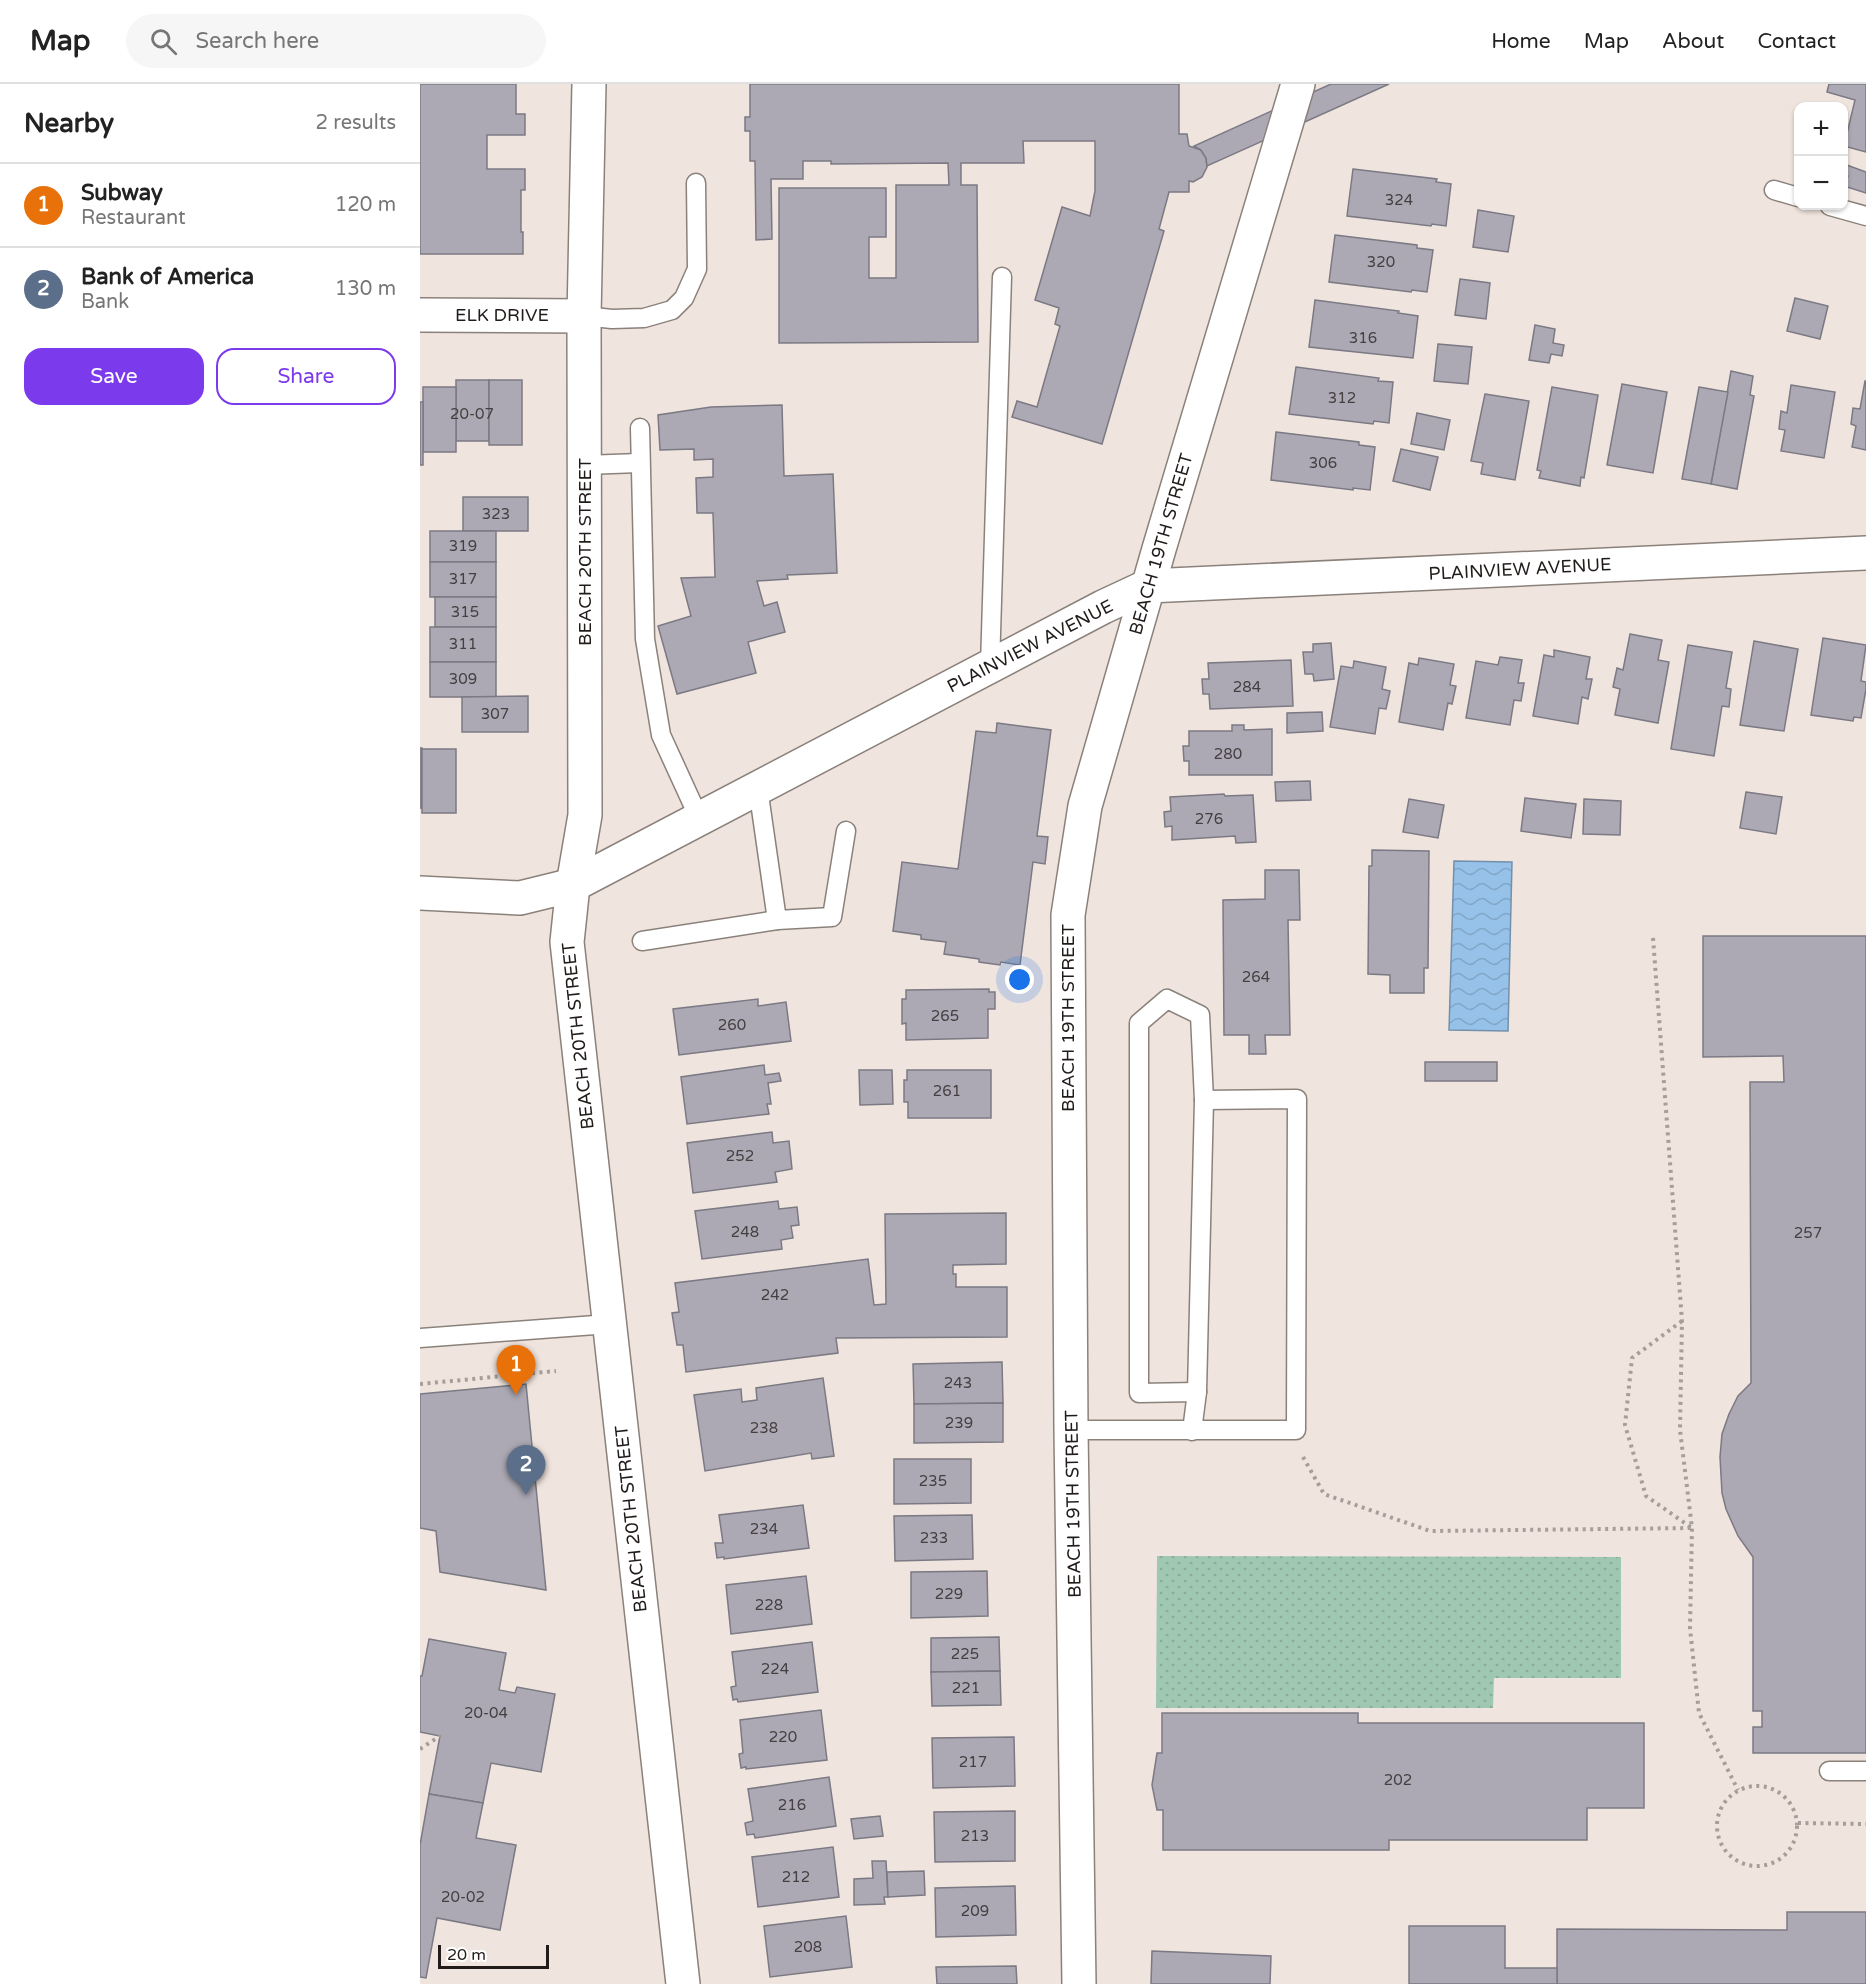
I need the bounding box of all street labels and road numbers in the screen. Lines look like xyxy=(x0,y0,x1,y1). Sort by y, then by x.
street label: ELK DRIVE xyxy=(455,304,549,326)
street label: BEACH 19TH STREET xyxy=(1125,451,1197,637)
street label: BEACH 20TH STREET xyxy=(574,458,596,646)
street label: PLAINVIEW AVENUE xyxy=(1428,553,1612,585)
street label: PLAINVIEW AVENUE xyxy=(943,595,1117,697)
street label: BEACH 19TH STREET xyxy=(1057,924,1079,1112)
street label: BEACH 20TH STREET xyxy=(557,941,599,1131)
street label: BEACH 19TH STREET xyxy=(1060,1410,1086,1598)
street label: BEACH 20TH STREET xyxy=(610,1424,652,1614)

